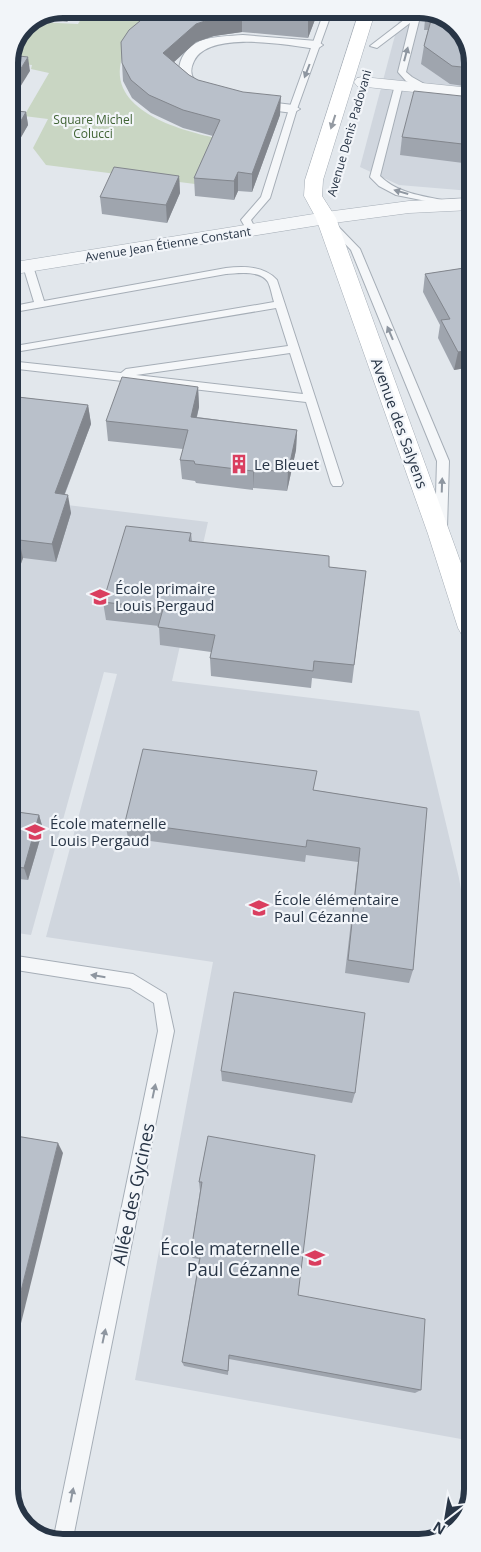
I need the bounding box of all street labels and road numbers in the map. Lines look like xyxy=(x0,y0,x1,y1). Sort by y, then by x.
street label: Avenue Denis Padovani xyxy=(323,68,375,198)
street label: Avenue Jean Étienne Constant xyxy=(84,222,252,266)
street label: Avenue des Salyens xyxy=(367,355,433,491)
street label: Allée des Gycines xyxy=(106,1121,160,1267)

